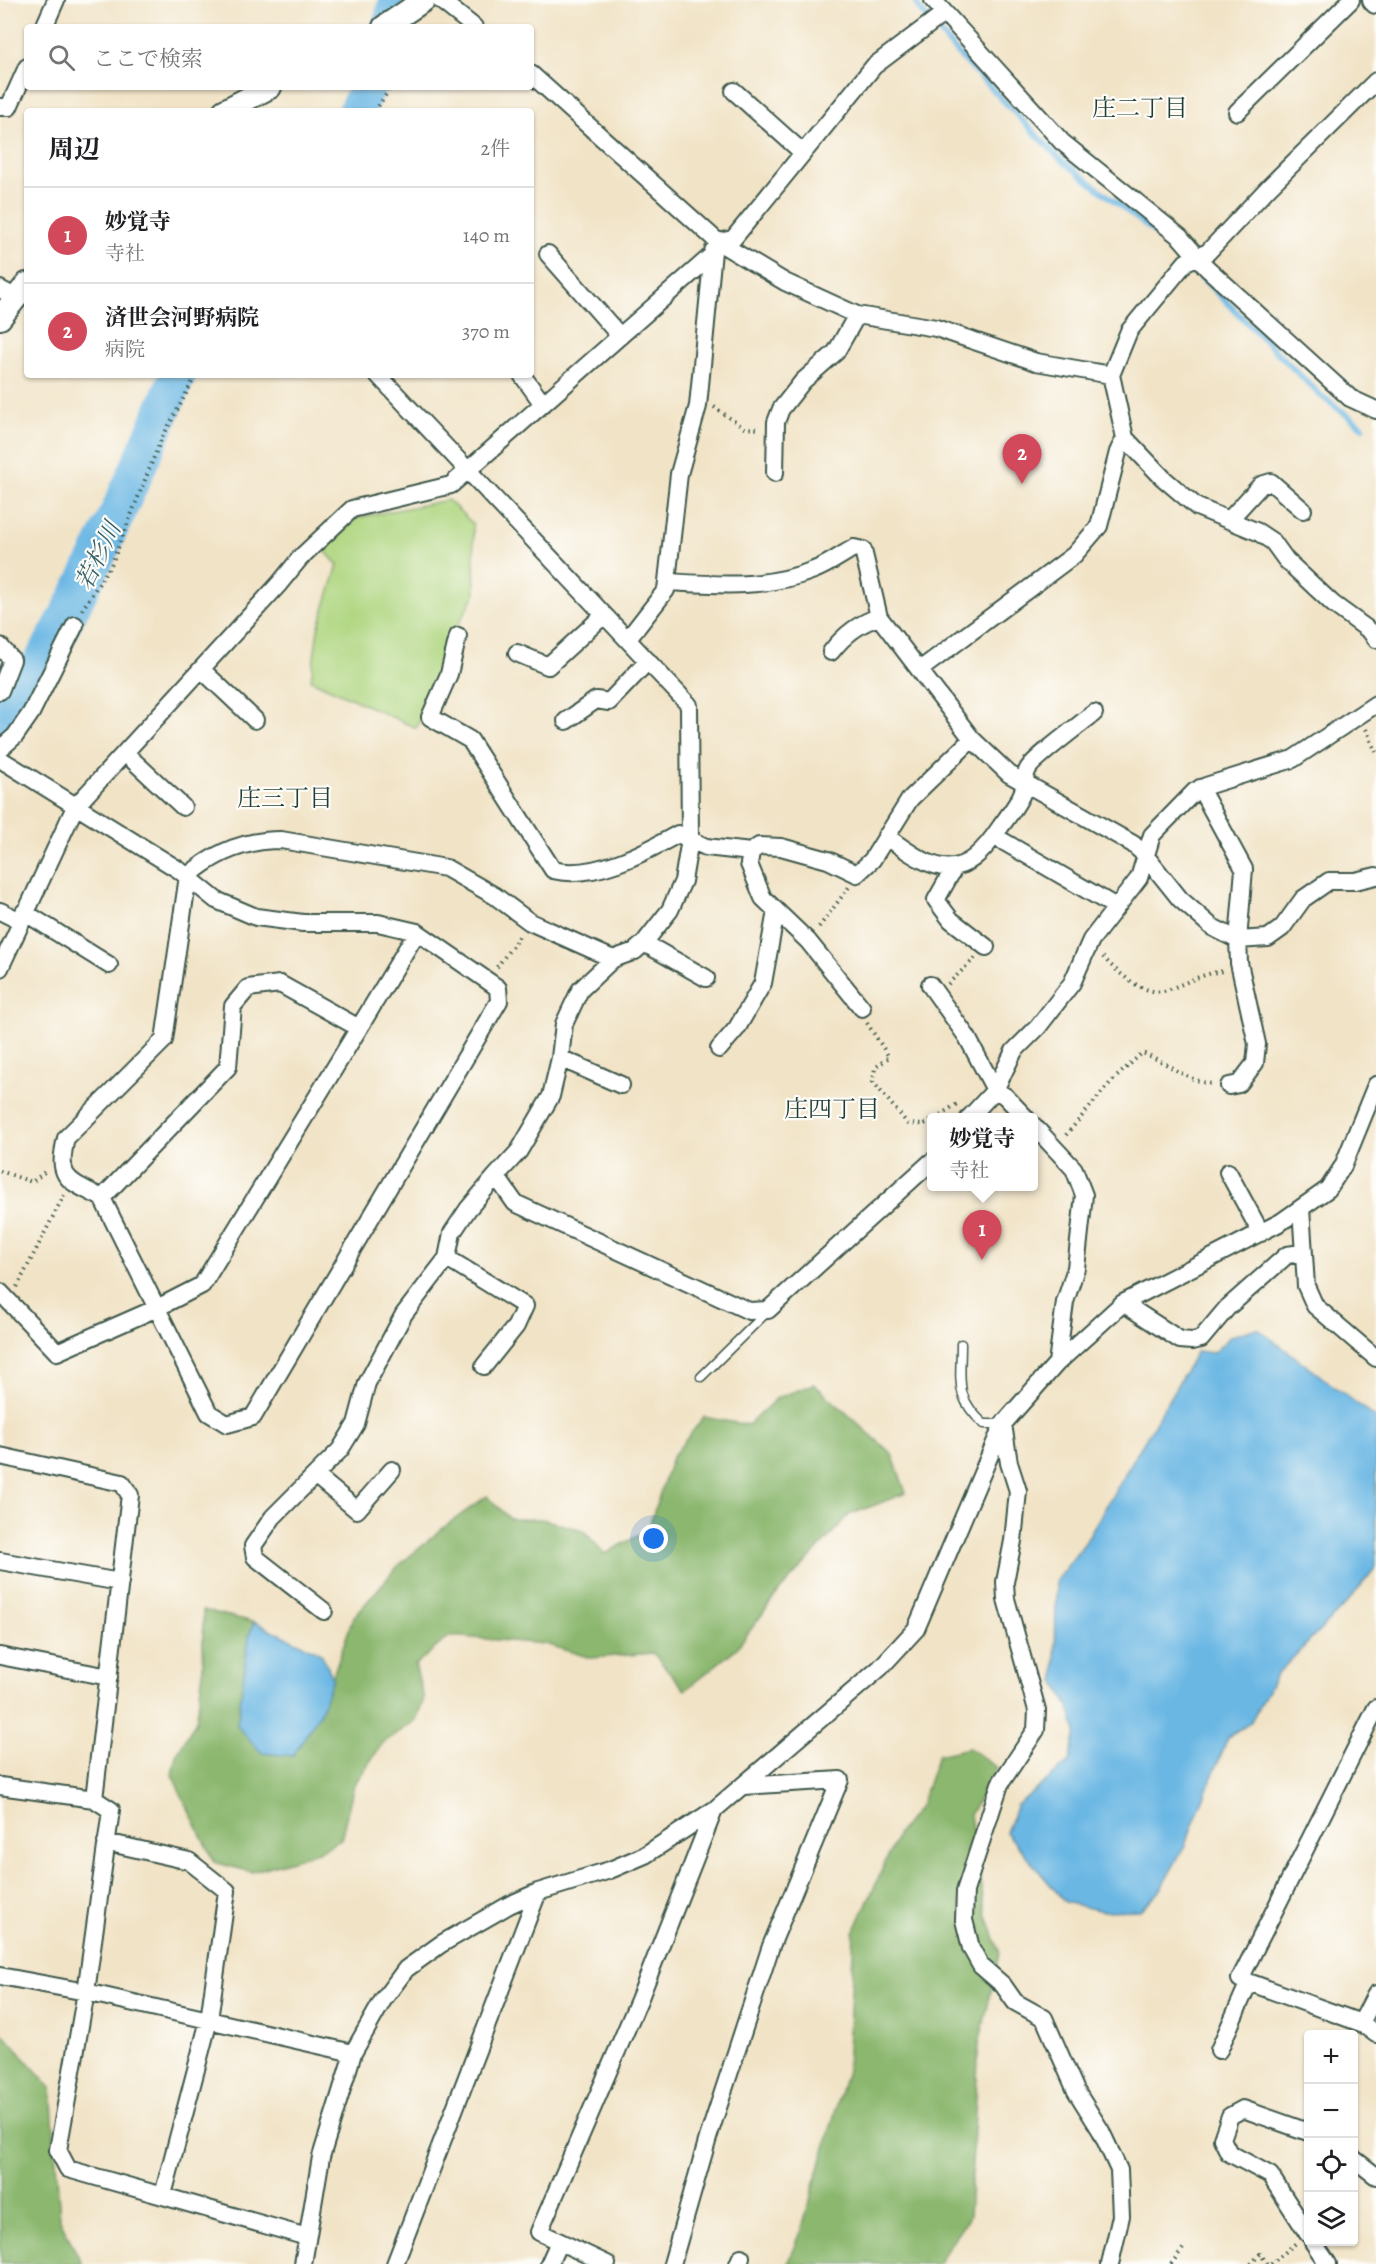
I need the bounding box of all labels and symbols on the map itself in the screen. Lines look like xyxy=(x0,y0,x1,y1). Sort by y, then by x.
district label: 庄二丁目 xyxy=(1092,92,1188,124)
pin: 2 xyxy=(1002,434,1042,484)
water label: 若杉川 xyxy=(68,514,129,595)
district label: 庄三丁目 xyxy=(237,782,333,814)
district label: 庄四丁目 xyxy=(784,1093,880,1125)
pin: 1 xyxy=(962,1210,1002,1260)
your location xyxy=(639,1524,668,1553)

